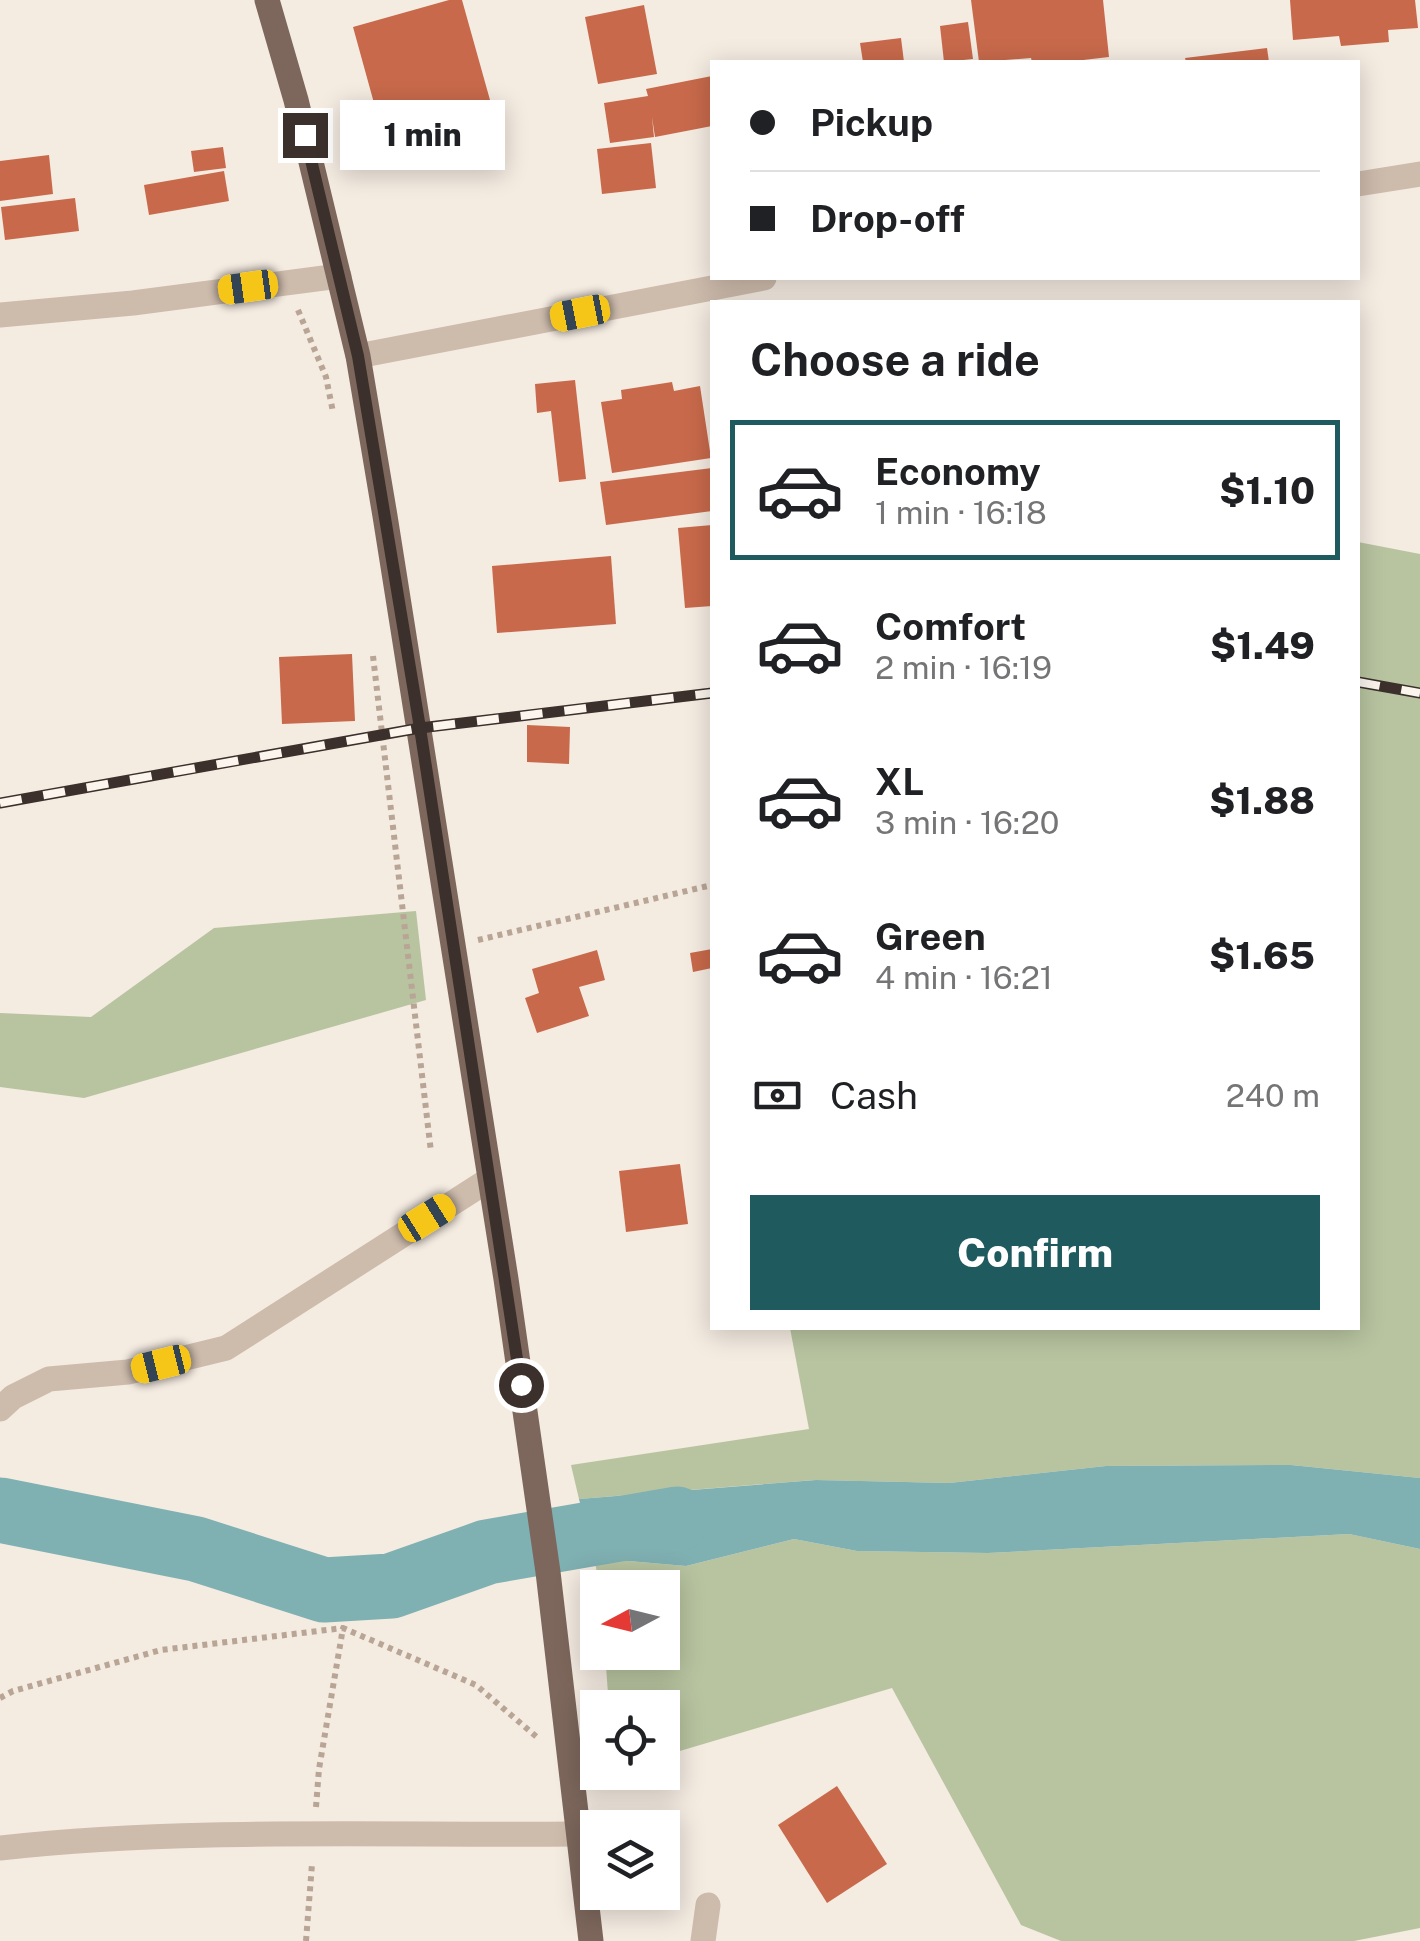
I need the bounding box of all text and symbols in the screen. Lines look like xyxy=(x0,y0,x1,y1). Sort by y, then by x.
callout: 1 min xyxy=(340,100,505,170)
text: Pickup xyxy=(810,100,933,145)
route end xyxy=(283,113,328,158)
text: 1 min xyxy=(383,116,462,153)
text: Drop-off xyxy=(810,196,965,241)
car xyxy=(216,268,280,306)
car xyxy=(548,293,612,333)
text: Choose a ride xyxy=(750,333,1040,386)
icon: car xyxy=(755,445,845,535)
text: Economy xyxy=(875,449,1041,494)
text: $1.10 xyxy=(1219,468,1315,513)
text: 1 min · 16:18 xyxy=(875,494,1047,531)
icon: car xyxy=(755,600,845,690)
text: Comfort xyxy=(875,604,1026,649)
text: $1.49 xyxy=(1210,623,1315,668)
text: 2 min · 16:19 xyxy=(875,649,1052,686)
icon: car xyxy=(755,755,845,845)
text: XL xyxy=(875,759,924,804)
text: $1.88 xyxy=(1209,778,1315,823)
text: 3 min · 16:20 xyxy=(875,804,1059,841)
icon: car xyxy=(755,910,845,1000)
text: Green xyxy=(875,914,986,959)
text: $1.65 xyxy=(1209,933,1315,978)
text: 4 min · 16:21 xyxy=(875,959,1053,996)
icon: cash xyxy=(750,1068,805,1123)
text: Cash xyxy=(830,1073,918,1118)
text: 240 m xyxy=(1226,1077,1320,1114)
car xyxy=(394,1189,460,1247)
button: Confirm xyxy=(750,1195,1320,1310)
car xyxy=(128,1342,194,1386)
route start xyxy=(499,1363,544,1408)
north arrow xyxy=(580,1570,680,1670)
map controls xyxy=(580,1570,680,1910)
button: locate xyxy=(580,1690,680,1790)
button: layers xyxy=(580,1810,680,1910)

